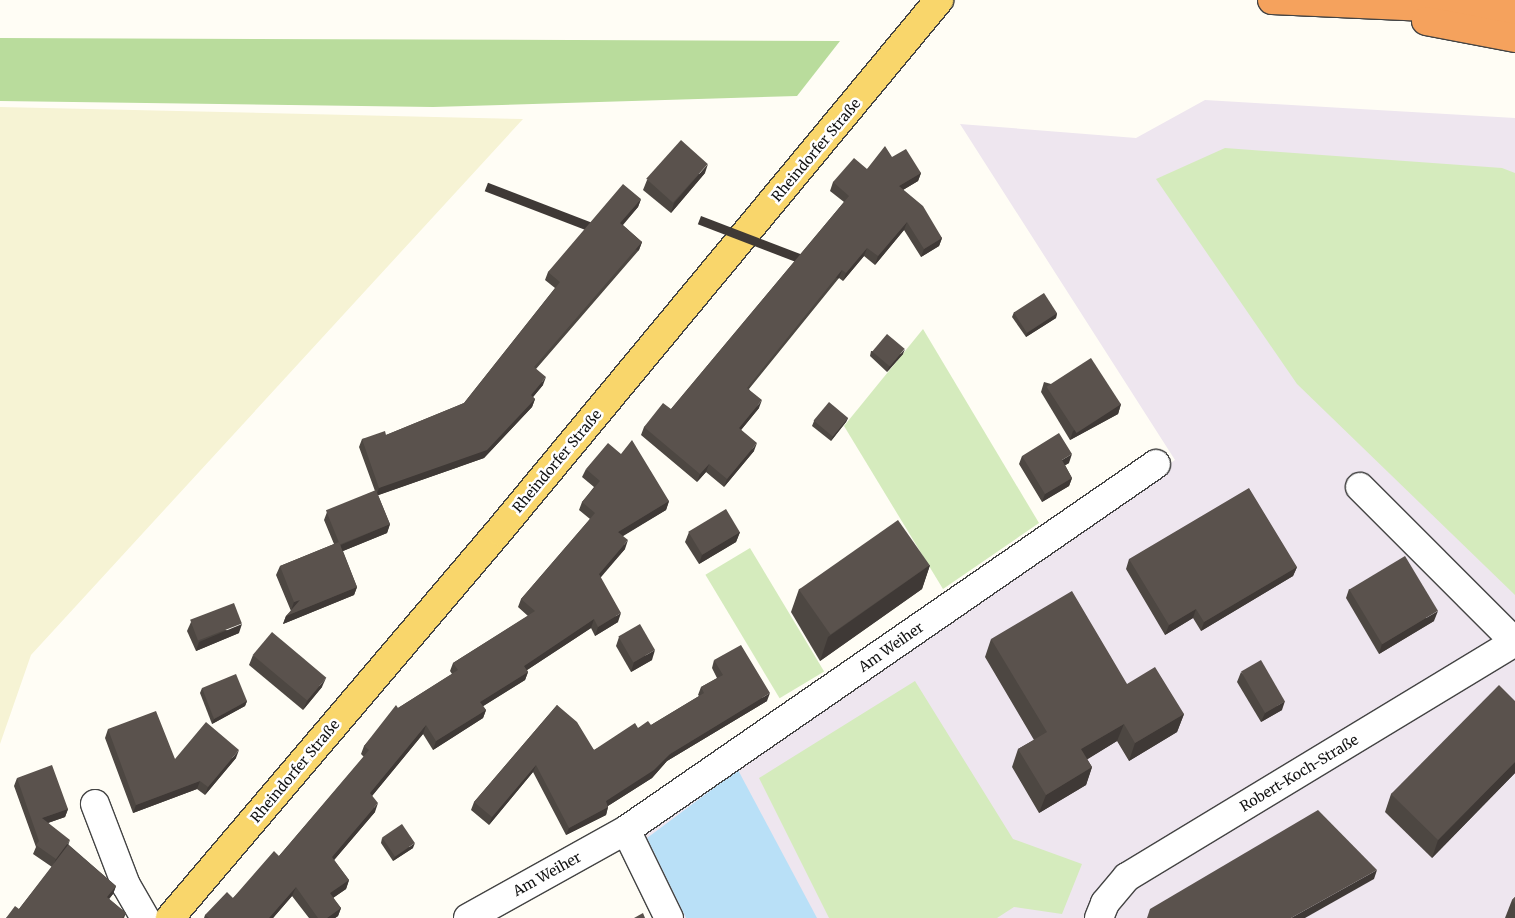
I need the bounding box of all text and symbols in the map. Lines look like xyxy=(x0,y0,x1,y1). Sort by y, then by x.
street label: Rheindorfer Straße xyxy=(768,95,864,205)
street label: Rheindorfer Straße xyxy=(509,406,605,516)
street label: Am Weiher xyxy=(855,619,927,675)
street label: Rheindorfer Straße xyxy=(247,716,343,826)
street label: Robert-Koch-Straße xyxy=(1237,731,1361,815)
street label: Am Weiher xyxy=(510,848,584,900)

